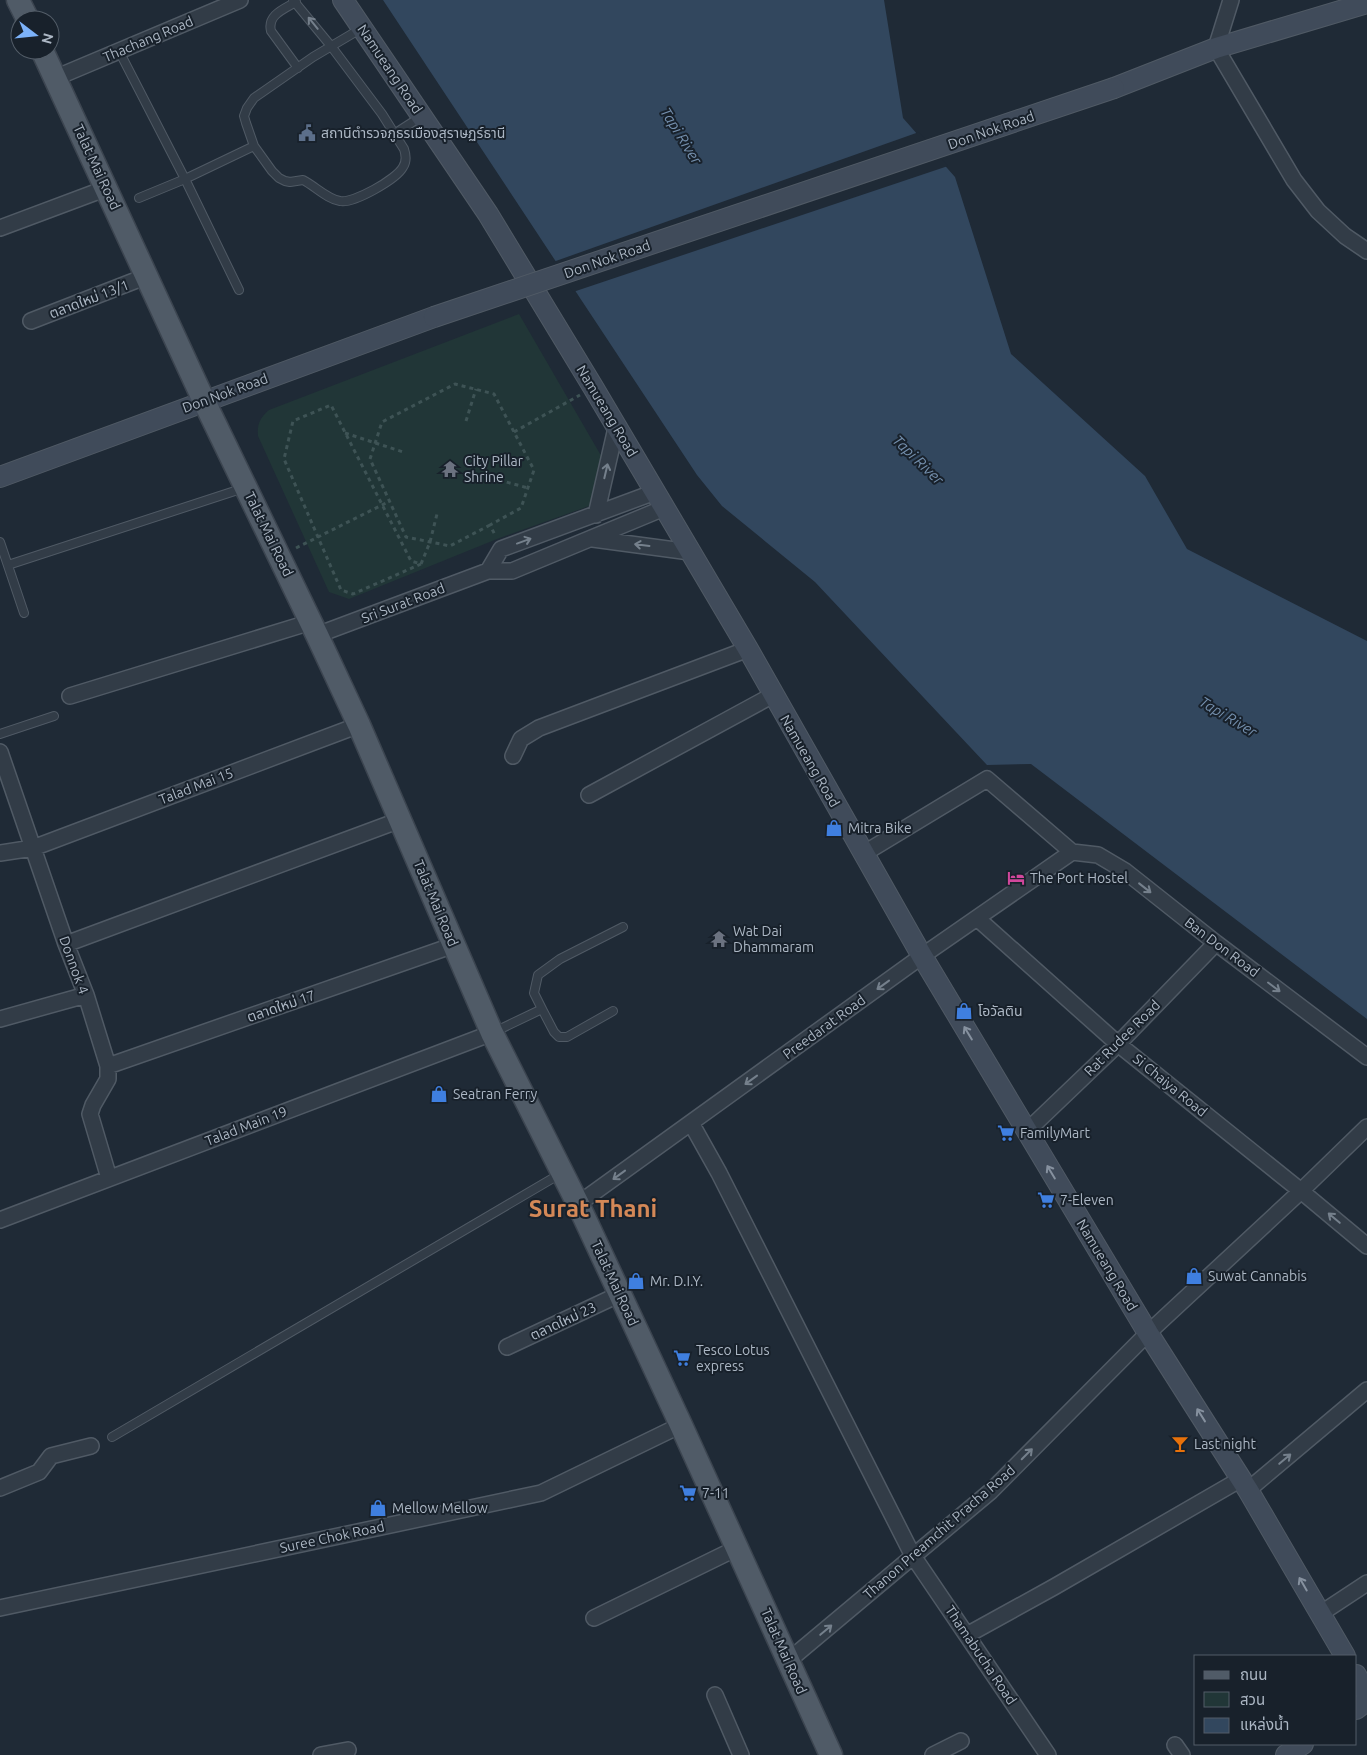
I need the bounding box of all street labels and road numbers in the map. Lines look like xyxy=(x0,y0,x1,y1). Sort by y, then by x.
street label: Thachang Road xyxy=(101,13,195,65)
street label: Namueang Road xyxy=(354,22,426,116)
street label: Don Nok Road xyxy=(946,108,1036,152)
street label: Talat Mai Road xyxy=(70,122,124,212)
street label: Don Nok Road xyxy=(562,237,652,281)
street label: ตลาดใหม่ 13/1 xyxy=(47,276,131,322)
street label: Namueang Road xyxy=(573,362,641,460)
street label: Don Nok Road xyxy=(180,370,270,416)
street label: Talat Mai Road xyxy=(242,489,296,579)
street label: Sri Surat Road xyxy=(359,580,447,626)
street label: Namueang Road xyxy=(777,712,843,810)
street label: Talad Mai 15 xyxy=(156,764,236,808)
street label: Talat Mai Road xyxy=(411,857,461,949)
street label: Ban Don Road xyxy=(1182,914,1262,980)
street label: Donnok 4 xyxy=(56,934,92,996)
street label: ตลาดใหม่ 17 xyxy=(245,987,317,1025)
street label: Preedarat Road xyxy=(780,992,868,1062)
street label: Rat Rudee Road xyxy=(1081,997,1163,1079)
street label: Si Chaiya Road xyxy=(1130,1050,1210,1120)
street label: Talad Main 19 xyxy=(203,1103,289,1149)
street label: Namueang Road xyxy=(1073,1216,1141,1314)
street label: Talat Mai Road xyxy=(588,1238,642,1328)
street label: ตลาดใหม่ 23 xyxy=(527,1299,599,1343)
street label: Thanon Preamchit Pracha Road xyxy=(860,1462,1018,1602)
street label: Suree Chok Road xyxy=(278,1518,386,1556)
street label: Thamabucha Road xyxy=(942,1603,1020,1707)
street label: Talat Mai Road xyxy=(758,1606,810,1696)

